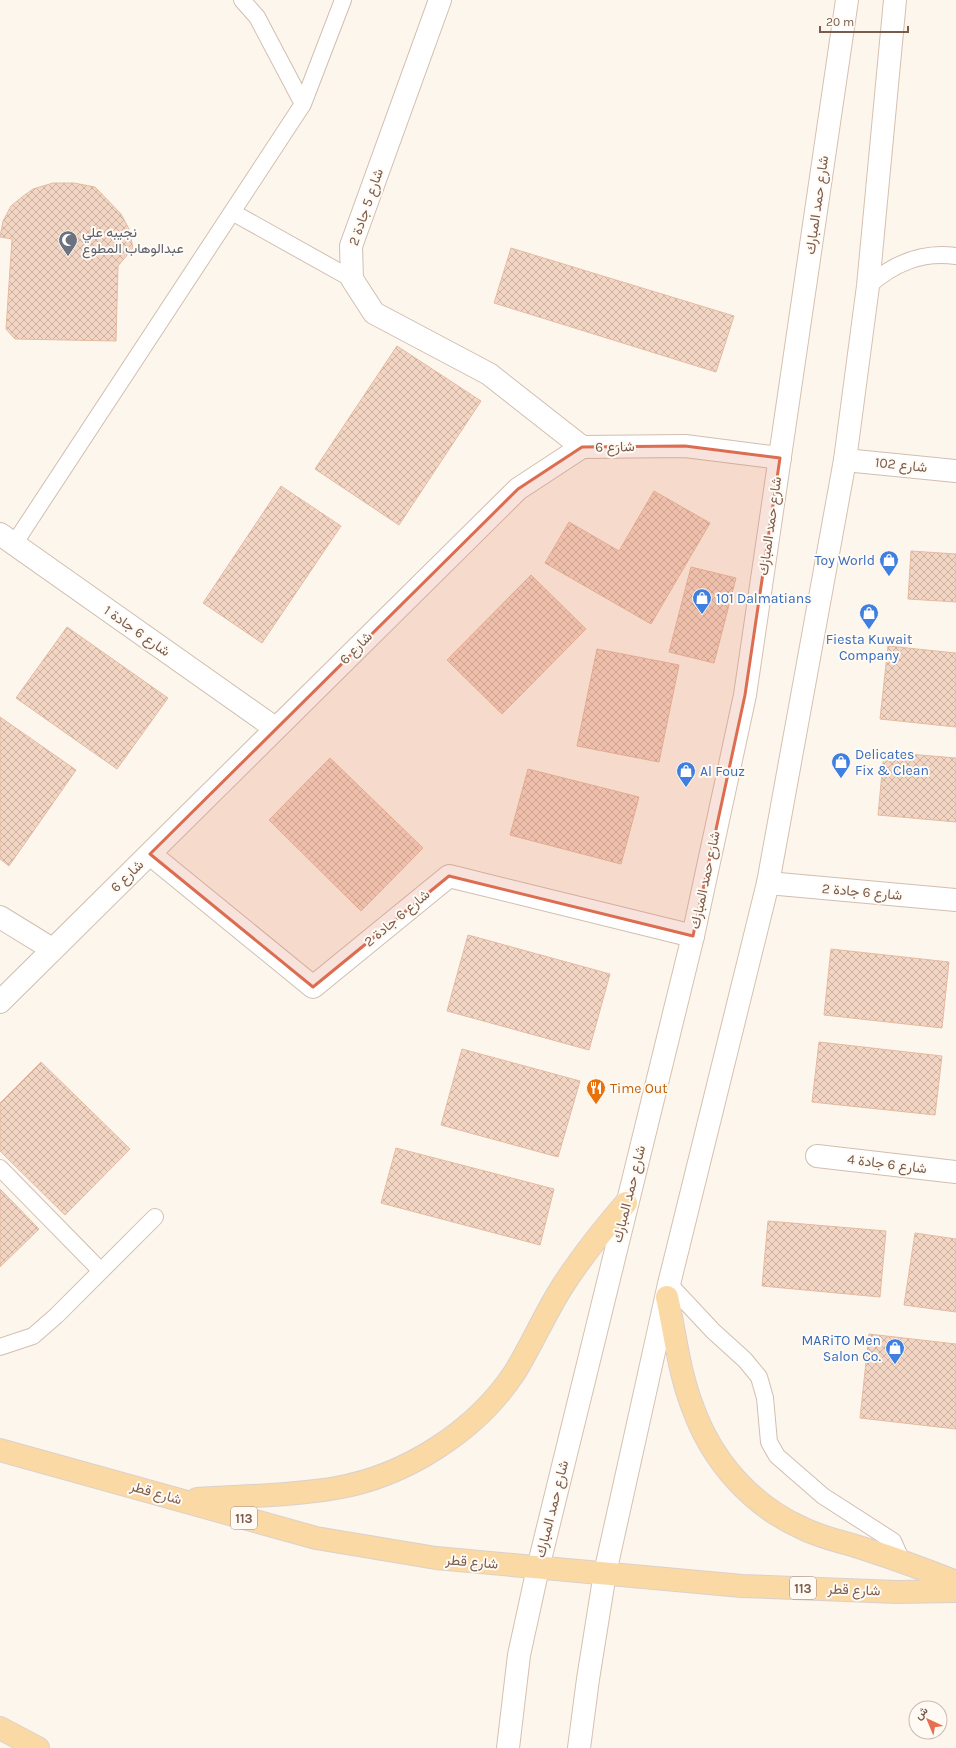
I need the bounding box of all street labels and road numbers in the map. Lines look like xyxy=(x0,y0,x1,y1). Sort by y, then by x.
street label: شارع حمد المبارك xyxy=(802,154,834,256)
street label: شارع 5 جادة 2 xyxy=(345,166,389,248)
street label: شارع 6 xyxy=(595,438,635,458)
street label: شارع 102 xyxy=(874,454,928,478)
street label: شارع حمد المبارك xyxy=(755,475,787,577)
street label: شارع 6 جادة 1 xyxy=(99,602,173,662)
street label: شارع 6 xyxy=(336,628,377,669)
street label: شارع حمد المبارك xyxy=(686,829,726,931)
street label: شارع 6 xyxy=(107,856,149,897)
street label: شارع 6 جادة 2 xyxy=(821,880,903,906)
street label: شارع 6 جادة 2 xyxy=(361,886,435,952)
street label: شارع حمد المبارك xyxy=(609,1144,651,1245)
street label: شارع 6 جادة 4 xyxy=(846,1151,928,1179)
street label: شارع حمد المبارك xyxy=(532,1459,574,1560)
street label: شارع قطر xyxy=(127,1477,184,1510)
road number: 113 xyxy=(231,1507,257,1529)
street label: شارع قطر xyxy=(444,1551,499,1575)
road number: 113 xyxy=(790,1577,816,1599)
street label: شارع قطر xyxy=(826,1581,881,1601)

